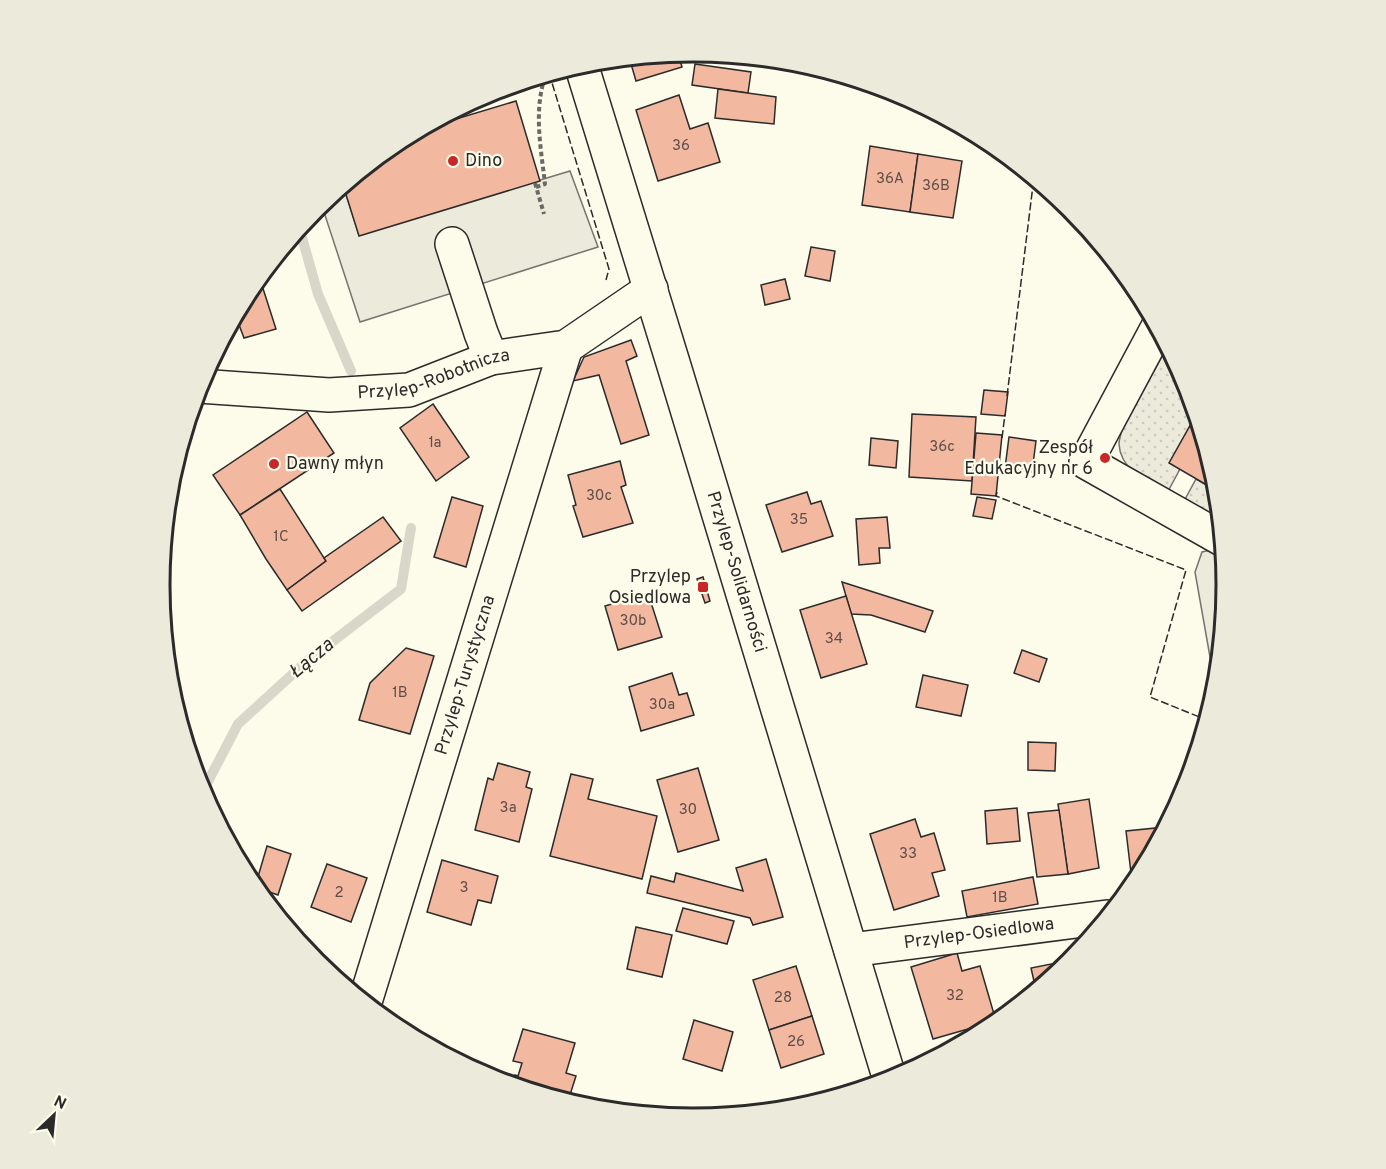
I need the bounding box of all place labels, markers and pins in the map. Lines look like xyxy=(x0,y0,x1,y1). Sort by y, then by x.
place label: Dino xyxy=(465,150,502,173)
marker: Dino xyxy=(446,154,460,168)
place label: Zespół Edukacyjny nr 6 xyxy=(964,437,1093,481)
marker: Zespół Edukacyjny nr 6 xyxy=(1098,451,1112,465)
place label: Dawny młyn xyxy=(286,453,384,476)
marker: Dawny młyn xyxy=(267,457,281,471)
place label: Przylep Osiedlowa xyxy=(608,566,691,610)
marker: Przylep Osiedlowa xyxy=(696,580,710,594)

